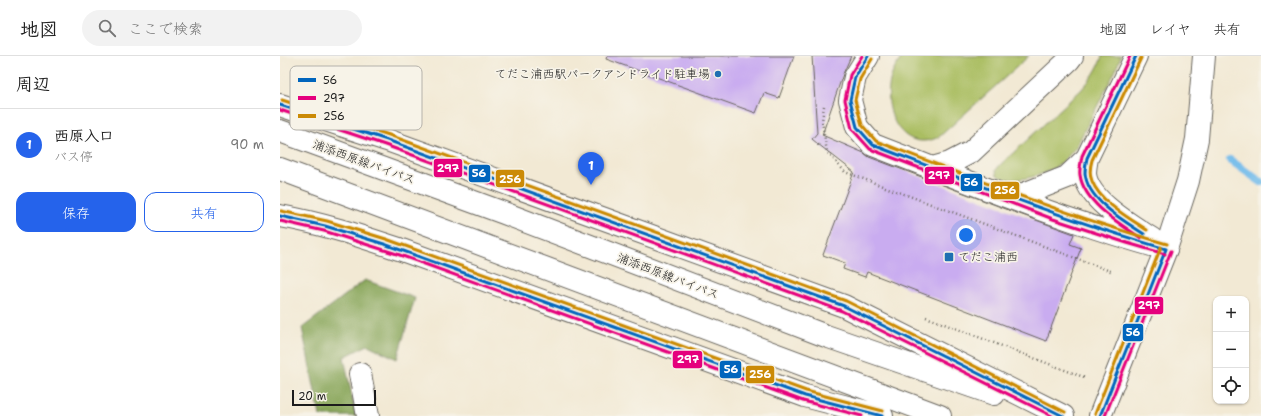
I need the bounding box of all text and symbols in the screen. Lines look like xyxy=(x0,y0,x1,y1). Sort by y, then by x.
search box xyxy=(82,10,362,46)
text: 地図 xyxy=(20,17,58,42)
icon: search xyxy=(96,17,118,39)
text: ここで検索 xyxy=(128,19,203,39)
text: 地図 xyxy=(1100,20,1128,38)
text: レイヤ xyxy=(1150,20,1191,38)
text: 共有 xyxy=(1213,20,1241,38)
legend xyxy=(290,66,422,130)
place label: てだこ浦西駅パークアンドライド駐車場 xyxy=(494,66,710,82)
marker: てだこ浦西駅パークアンドライド駐車場 xyxy=(713,69,723,79)
text: 周辺 xyxy=(16,73,50,95)
text: 56 xyxy=(323,73,337,88)
text: 297 xyxy=(323,91,345,106)
text: 256 xyxy=(323,109,345,124)
text: 西原入口 xyxy=(54,126,114,146)
text: 1 xyxy=(26,136,32,153)
text: 90 m xyxy=(230,136,264,153)
street label: 浦添西原線バイパス xyxy=(311,136,417,188)
text: バス停 xyxy=(54,148,93,165)
pin: 1 xyxy=(578,152,604,185)
line badge: 297 xyxy=(433,158,463,178)
text: 297 xyxy=(437,161,460,176)
line badge: 56 xyxy=(468,164,491,183)
text: 56 xyxy=(472,166,487,181)
line badge: 297 xyxy=(924,166,955,185)
text: 297 xyxy=(928,168,951,183)
line badge: 256 xyxy=(495,169,525,188)
text: 256 xyxy=(499,172,521,187)
line badge: 56 xyxy=(960,173,983,192)
text: 56 xyxy=(964,175,979,190)
line badge: 256 xyxy=(990,181,1020,200)
text: 256 xyxy=(994,183,1016,198)
button: 保存 xyxy=(16,192,136,232)
button: 共有 xyxy=(144,192,264,232)
your location xyxy=(956,225,976,245)
street label: 浦添西原線バイパス xyxy=(615,249,721,303)
place label: てだこ浦西 xyxy=(958,249,1018,265)
marker: てだこ浦西 xyxy=(943,251,955,263)
line badge: 297 xyxy=(1134,296,1164,315)
map controls xyxy=(1213,296,1249,404)
button: + xyxy=(1213,296,1249,332)
text: 297 xyxy=(1138,298,1161,313)
line badge: 56 xyxy=(1122,323,1144,342)
text: 56 xyxy=(1126,325,1141,340)
button: − xyxy=(1213,332,1249,368)
line badge: 297 xyxy=(672,350,703,369)
text: 297 xyxy=(677,352,700,367)
line badge: 56 xyxy=(719,360,742,379)
text: 56 xyxy=(724,362,739,377)
line badge: 256 xyxy=(745,365,775,384)
text: 256 xyxy=(749,367,771,382)
button: locate xyxy=(1213,368,1249,404)
scale bar xyxy=(292,388,376,407)
text: 20 m xyxy=(298,389,326,404)

